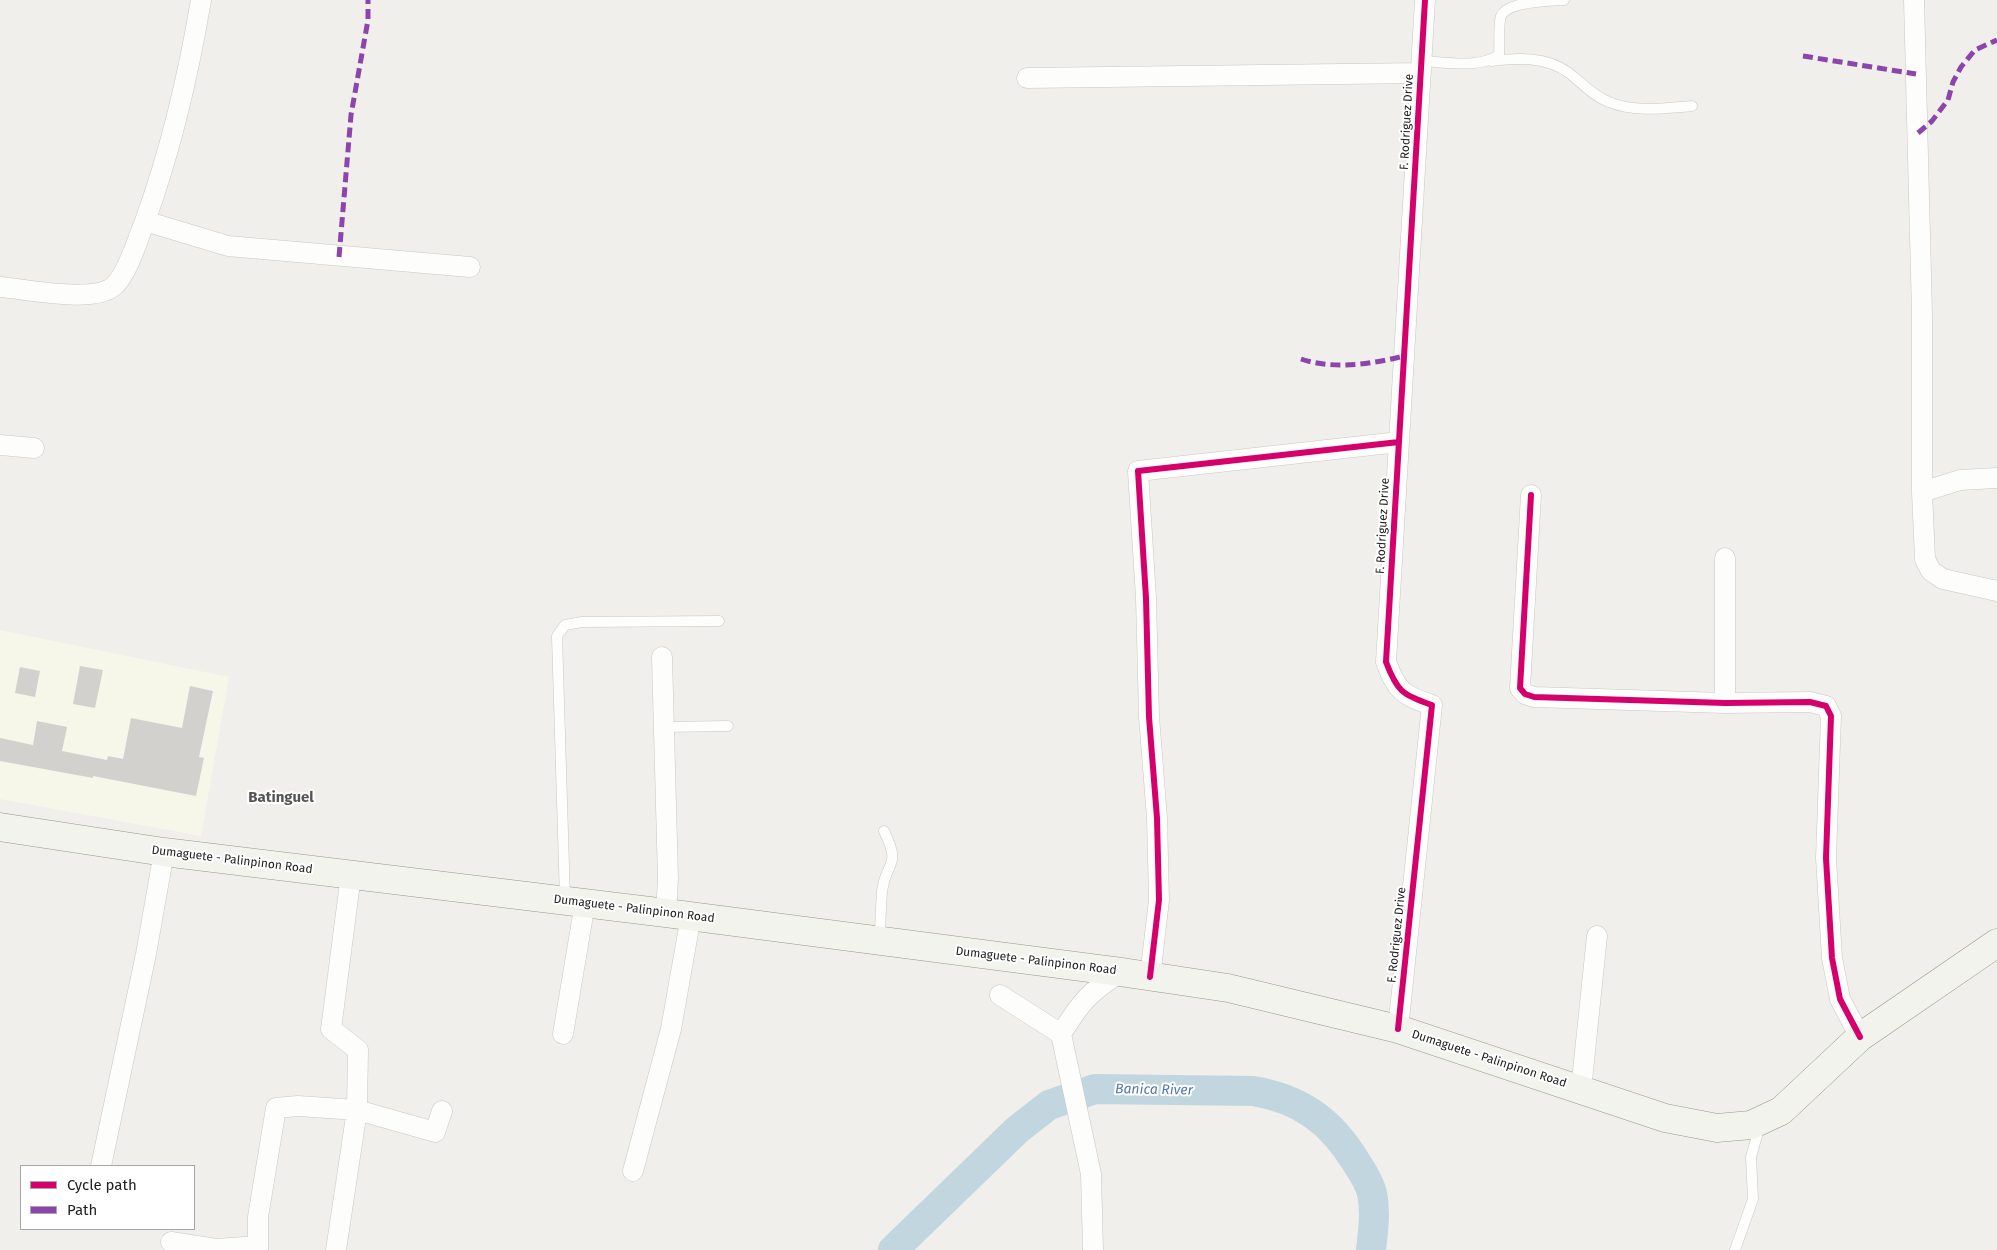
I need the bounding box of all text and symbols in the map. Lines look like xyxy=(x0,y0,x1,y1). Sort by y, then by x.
street label: F. Rodriguez Drive xyxy=(1397,73,1417,171)
street label: F. Rodriguez Drive xyxy=(1373,477,1393,575)
district label: Batinguel xyxy=(248,789,314,807)
street label: Dumaguete - Palinpinon Road xyxy=(151,843,313,877)
street label: F. Rodriguez Drive xyxy=(1385,886,1409,984)
street label: Dumaguete - Palinpinon Road xyxy=(553,892,715,926)
street label: Dumaguete - Palinpinon Road xyxy=(955,944,1117,978)
street label: Dumaguete - Palinpinon Road xyxy=(1410,1027,1568,1091)
water label: Banica River xyxy=(1115,1081,1193,1099)
legend xyxy=(20,1165,195,1230)
text: Cycle path xyxy=(67,1176,137,1194)
text: Path xyxy=(67,1201,97,1219)

